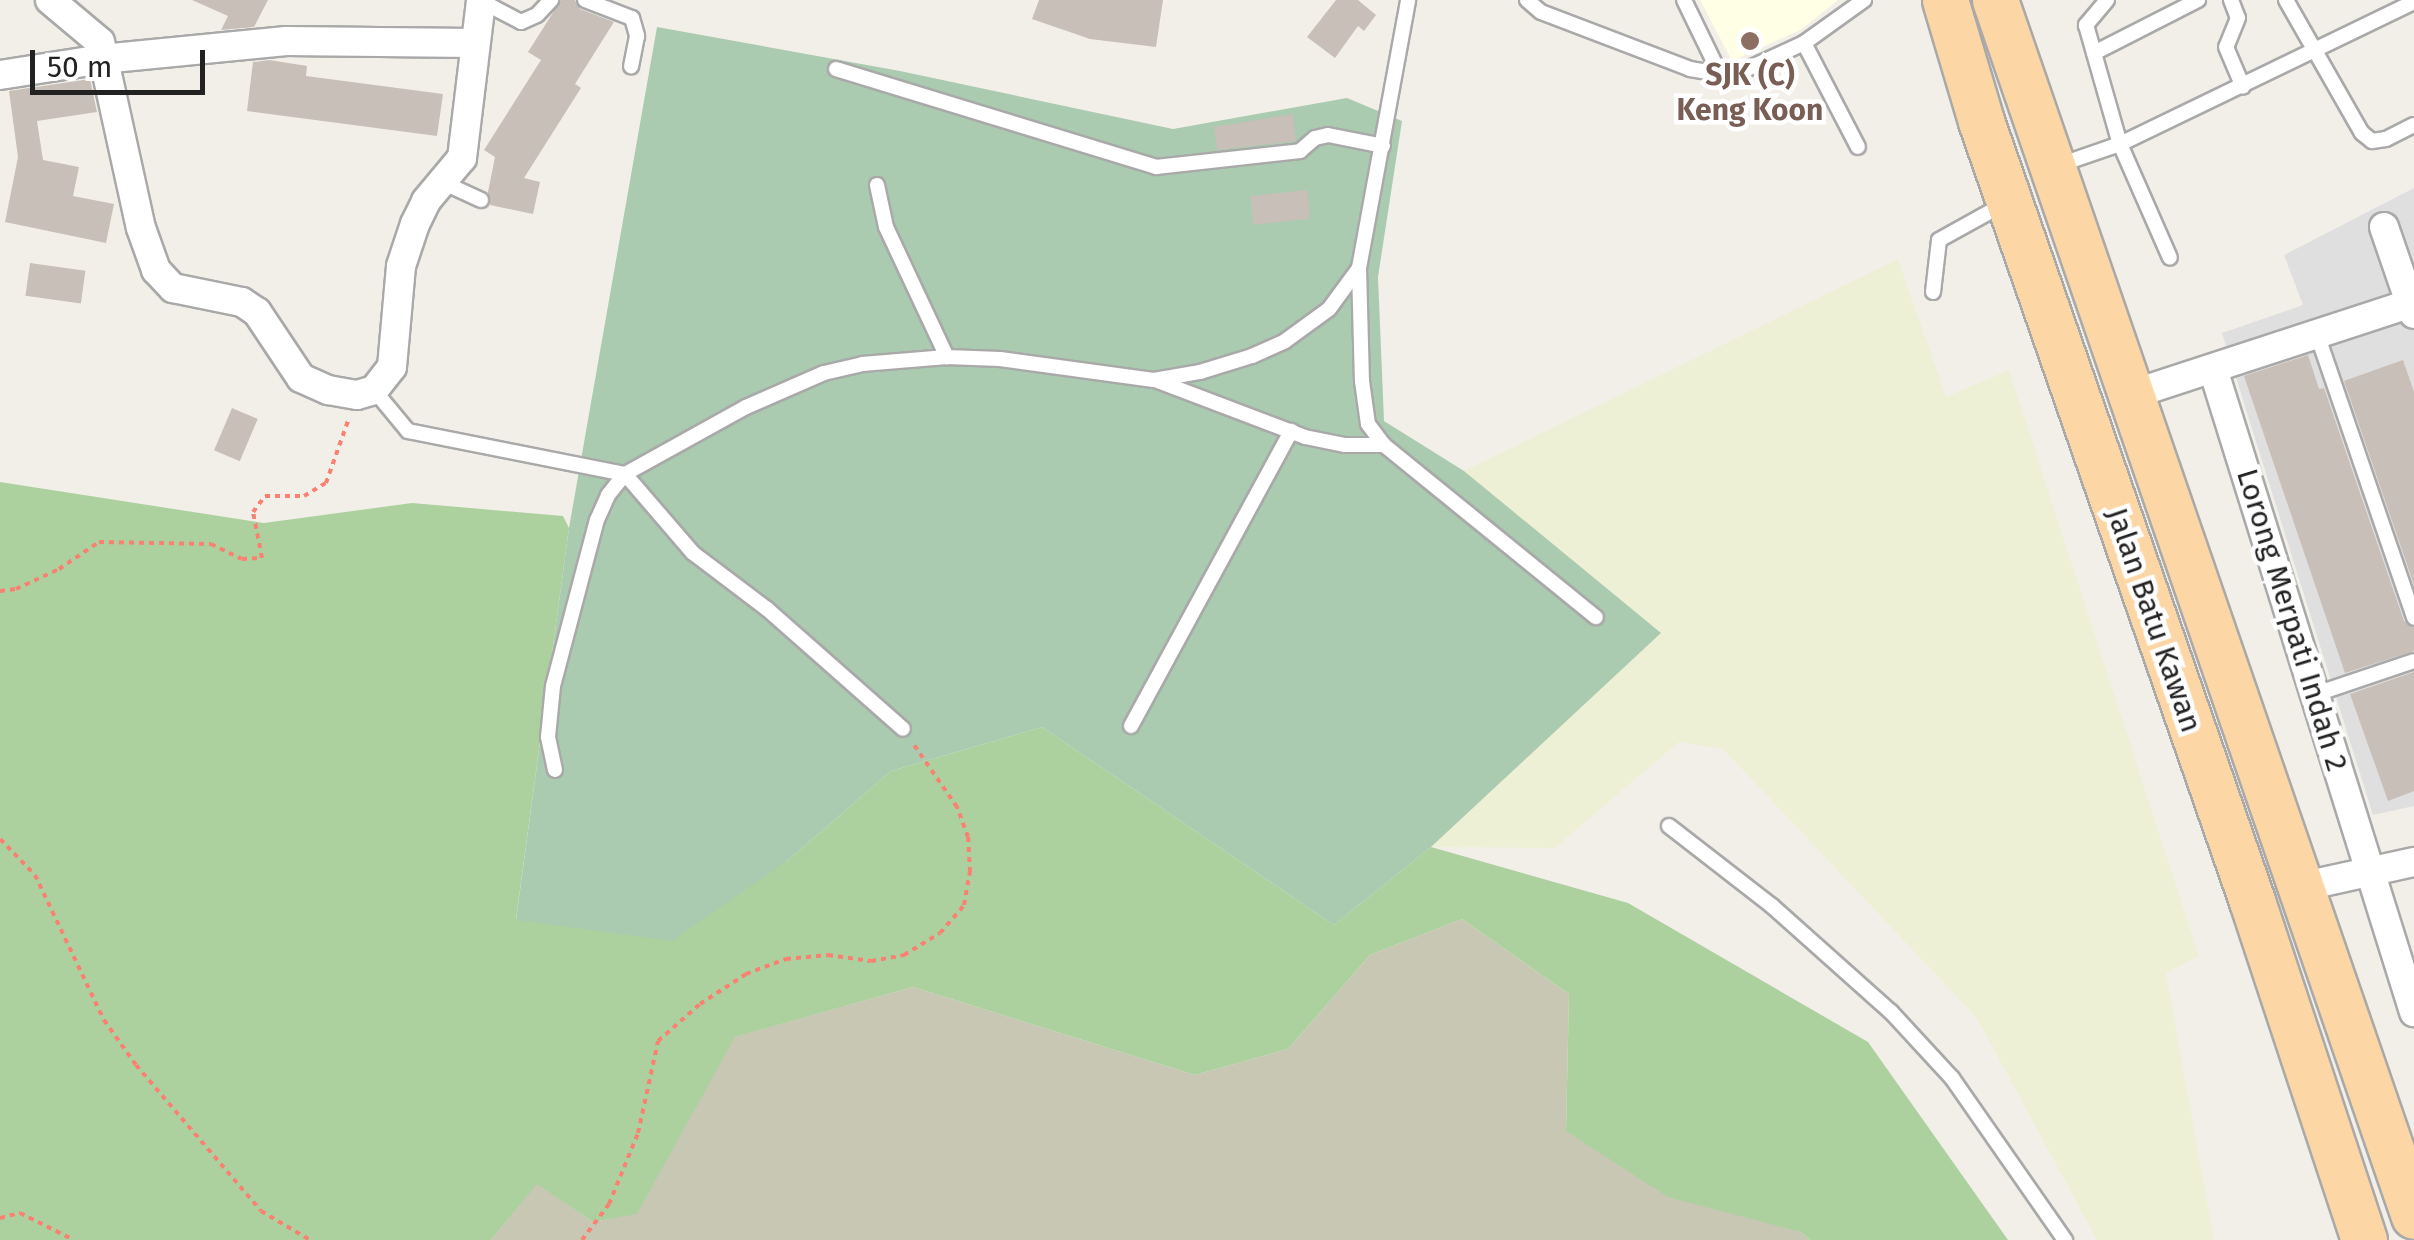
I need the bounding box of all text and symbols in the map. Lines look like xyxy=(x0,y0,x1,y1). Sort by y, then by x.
scale bar xyxy=(35,30,210,92)
marker: SJK (C) Keng Koon xyxy=(1739,30,1761,52)
text: 50 m xyxy=(47,49,112,85)
place label: SJK (C) Keng Koon xyxy=(1677,57,1823,128)
street label: Lorong Merpati Indah 2 xyxy=(2229,464,2355,776)
street label: Jalan Batu Kawan xyxy=(2099,503,2209,737)

